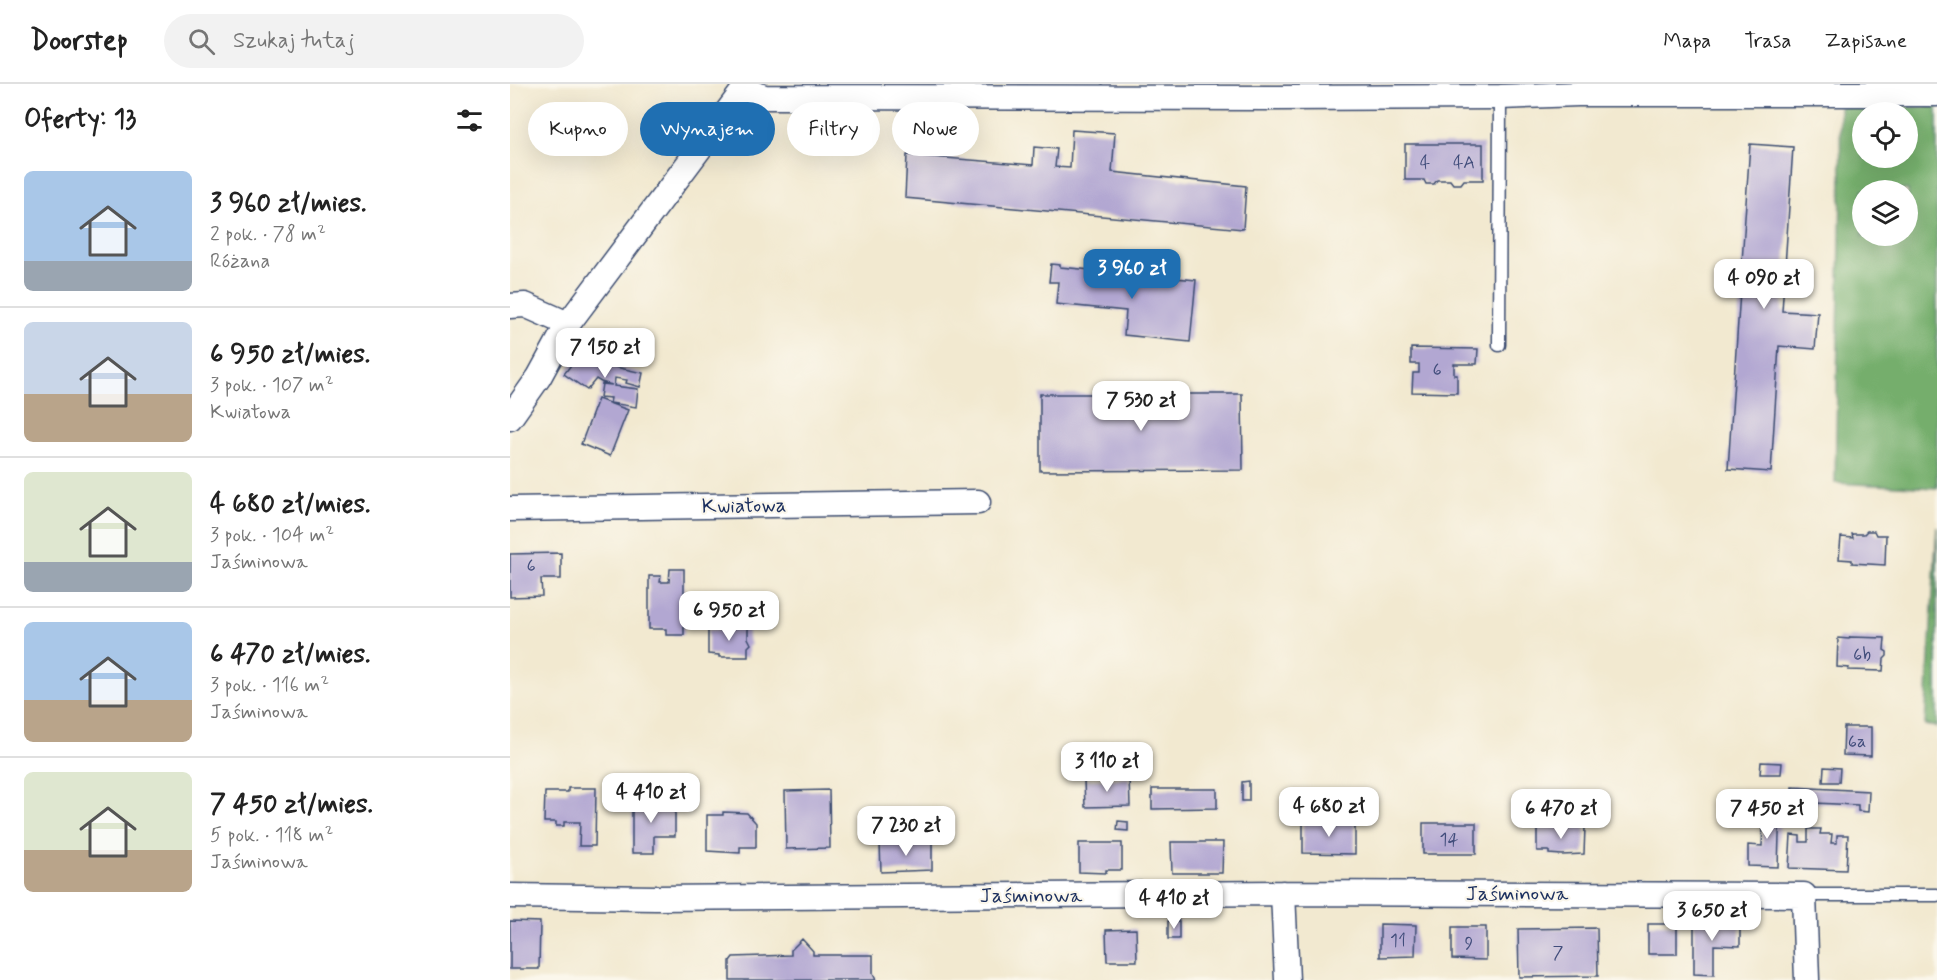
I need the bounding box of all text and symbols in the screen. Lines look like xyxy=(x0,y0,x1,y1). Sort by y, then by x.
search box xyxy=(164,14,584,68)
text: Doorstep xyxy=(30,23,128,60)
icon: search xyxy=(185,25,218,58)
text: Szukaj tutaj xyxy=(233,27,355,55)
text: Mapa xyxy=(1663,27,1711,55)
text: Trasa xyxy=(1744,27,1792,55)
text: Zapisane xyxy=(1825,27,1907,55)
chip: Kupno xyxy=(528,102,628,156)
chip: Wynajem xyxy=(640,102,775,156)
chip: Filtry xyxy=(787,102,880,156)
chip: Nowe xyxy=(892,102,979,156)
map controls xyxy=(1852,102,1918,246)
button: locate xyxy=(1852,102,1918,168)
text: Oferty: 13 xyxy=(24,103,136,137)
icon: filters xyxy=(453,104,486,137)
house number: 4 xyxy=(1420,151,1430,175)
house number: 4A xyxy=(1453,151,1475,175)
button: layers xyxy=(1852,180,1918,246)
text: 3 960 zł/mies. xyxy=(210,187,366,221)
icon: home xyxy=(72,195,144,267)
text: 2 pok. · 78 m² xyxy=(210,221,326,248)
text: Różana xyxy=(210,248,270,275)
pin: 3 960 zł xyxy=(1070,249,1194,300)
text: 3 960 zł xyxy=(1097,255,1167,282)
pin: 4 090 zł xyxy=(1702,259,1826,310)
text: 4 090 zł xyxy=(1728,265,1800,292)
pin: 7 150 zł xyxy=(543,328,667,379)
text: 7 150 zł xyxy=(570,334,640,361)
text: 6 950 zł/mies. xyxy=(210,338,370,372)
icon: home xyxy=(72,346,144,418)
house number: 6 xyxy=(1432,358,1442,382)
text: 3 pok. · 107 m² xyxy=(210,372,334,399)
pin: 7 530 zł xyxy=(1079,381,1203,432)
text: 7 530 zł xyxy=(1106,387,1176,414)
text: Kwiatowa xyxy=(210,399,291,426)
text: 4 680 zł/mies. xyxy=(210,488,370,522)
street label: Kwiatowa xyxy=(701,491,787,521)
icon: home xyxy=(72,496,144,568)
text: 3 pok. · 104 m² xyxy=(210,522,334,549)
text: Jaśminowa xyxy=(210,549,308,576)
house number: 6 xyxy=(526,554,536,578)
pin: 6 950 zł xyxy=(667,591,791,642)
text: 6 950 zł xyxy=(693,597,765,624)
text: 6 470 zł/mies. xyxy=(210,638,371,672)
house number: 6b xyxy=(1853,643,1871,667)
icon: home xyxy=(72,646,144,718)
text: 3 pok. · 116 m² xyxy=(210,672,329,699)
text: Jaśminowa xyxy=(210,699,308,726)
house number: 6a xyxy=(1848,730,1866,754)
pin: 3 110 zł xyxy=(1045,742,1169,793)
text: 3 110 zł xyxy=(1075,748,1139,775)
pin: 4 410 zł xyxy=(589,773,713,824)
text: 4 410 zł xyxy=(616,779,686,806)
pin: 4 680 zł xyxy=(1267,787,1391,838)
text: 7 450 zł/mies. xyxy=(210,788,373,822)
pin: 6 470 zł xyxy=(1499,789,1623,840)
pin: 7 450 zł xyxy=(1705,789,1829,840)
text: 4 680 zł xyxy=(1293,793,1365,820)
text: 6 470 zł xyxy=(1525,795,1597,822)
text: 7 450 zł xyxy=(1730,795,1804,822)
icon: home xyxy=(72,796,144,868)
pin: 7 230 zł xyxy=(844,806,968,857)
text: 7 230 zł xyxy=(871,812,941,839)
text: 5 pok. · 118 m² xyxy=(210,822,333,849)
house number: 14 xyxy=(1440,828,1459,852)
text: Jaśminowa xyxy=(210,849,308,876)
pin: 4 410 zł xyxy=(1112,879,1236,930)
street label: Jaśminowa xyxy=(1466,880,1569,908)
street label: Jaśminowa xyxy=(980,882,1083,910)
text: 4 410 zł xyxy=(1139,885,1209,912)
pin: 3 650 zł xyxy=(1650,891,1774,942)
text: 3 650 zł xyxy=(1677,897,1747,924)
house number: 11 xyxy=(1390,929,1406,953)
house number: 9 xyxy=(1465,932,1474,956)
house number: 7 xyxy=(1553,941,1564,965)

